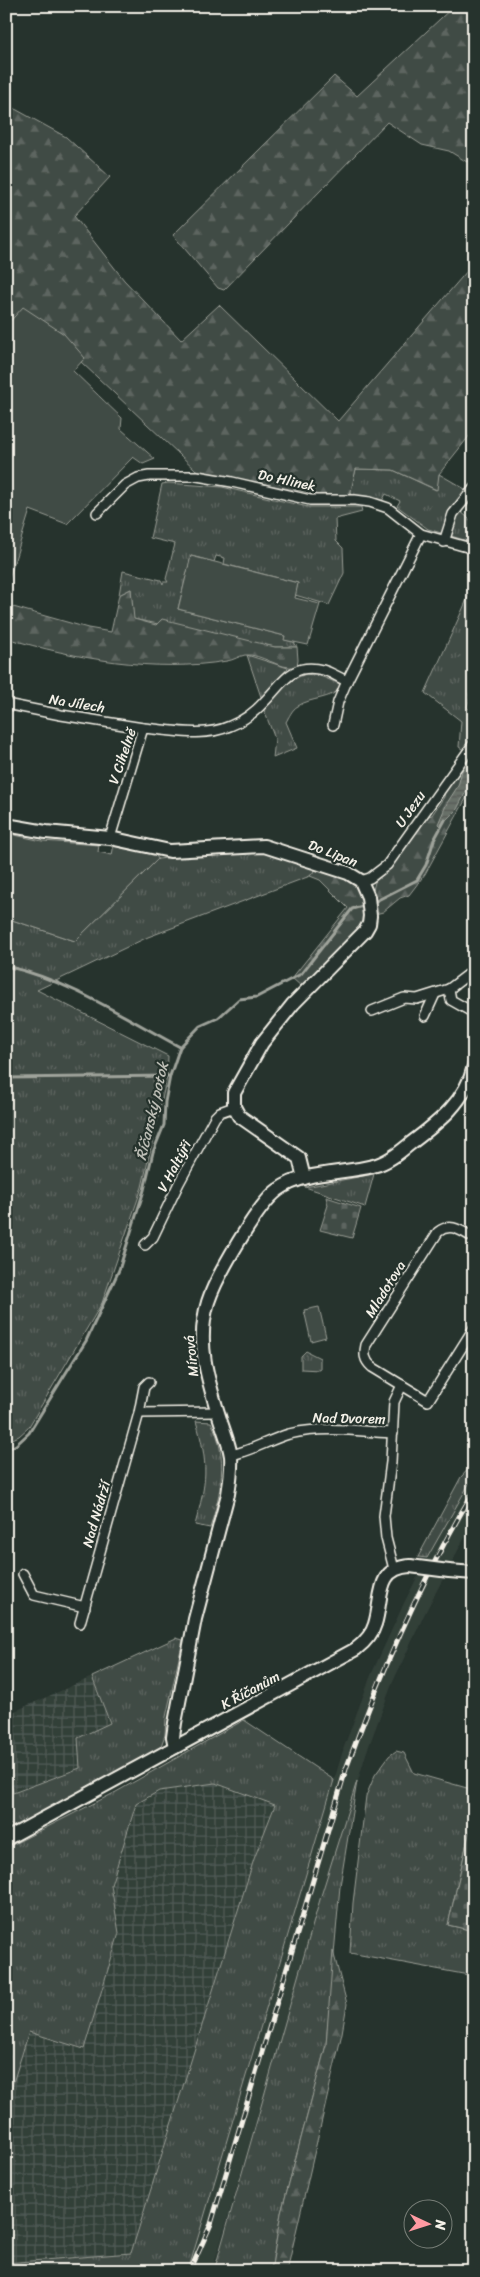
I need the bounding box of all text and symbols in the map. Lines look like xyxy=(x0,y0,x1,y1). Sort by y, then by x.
street label: Do Hlinek xyxy=(256,462,318,499)
street label: Na Jílech xyxy=(47,687,107,720)
street label: V Cihelně xyxy=(101,724,144,788)
street label: U Jezu xyxy=(388,785,433,833)
street label: Do Lipan xyxy=(304,833,362,875)
water label: Říčanský potok xyxy=(128,1058,176,1163)
street label: V Haltýři xyxy=(150,1135,199,1197)
street label: Mladotova xyxy=(358,1256,413,1323)
street label: Mírová xyxy=(177,1334,206,1378)
street label: Nad Dvorem xyxy=(312,1405,386,1432)
street label: Nad Nádrží xyxy=(75,1476,118,1550)
street label: K Říčanům xyxy=(216,1664,285,1717)
north arrow xyxy=(402,2200,452,2250)
text: N xyxy=(428,2218,453,2231)

